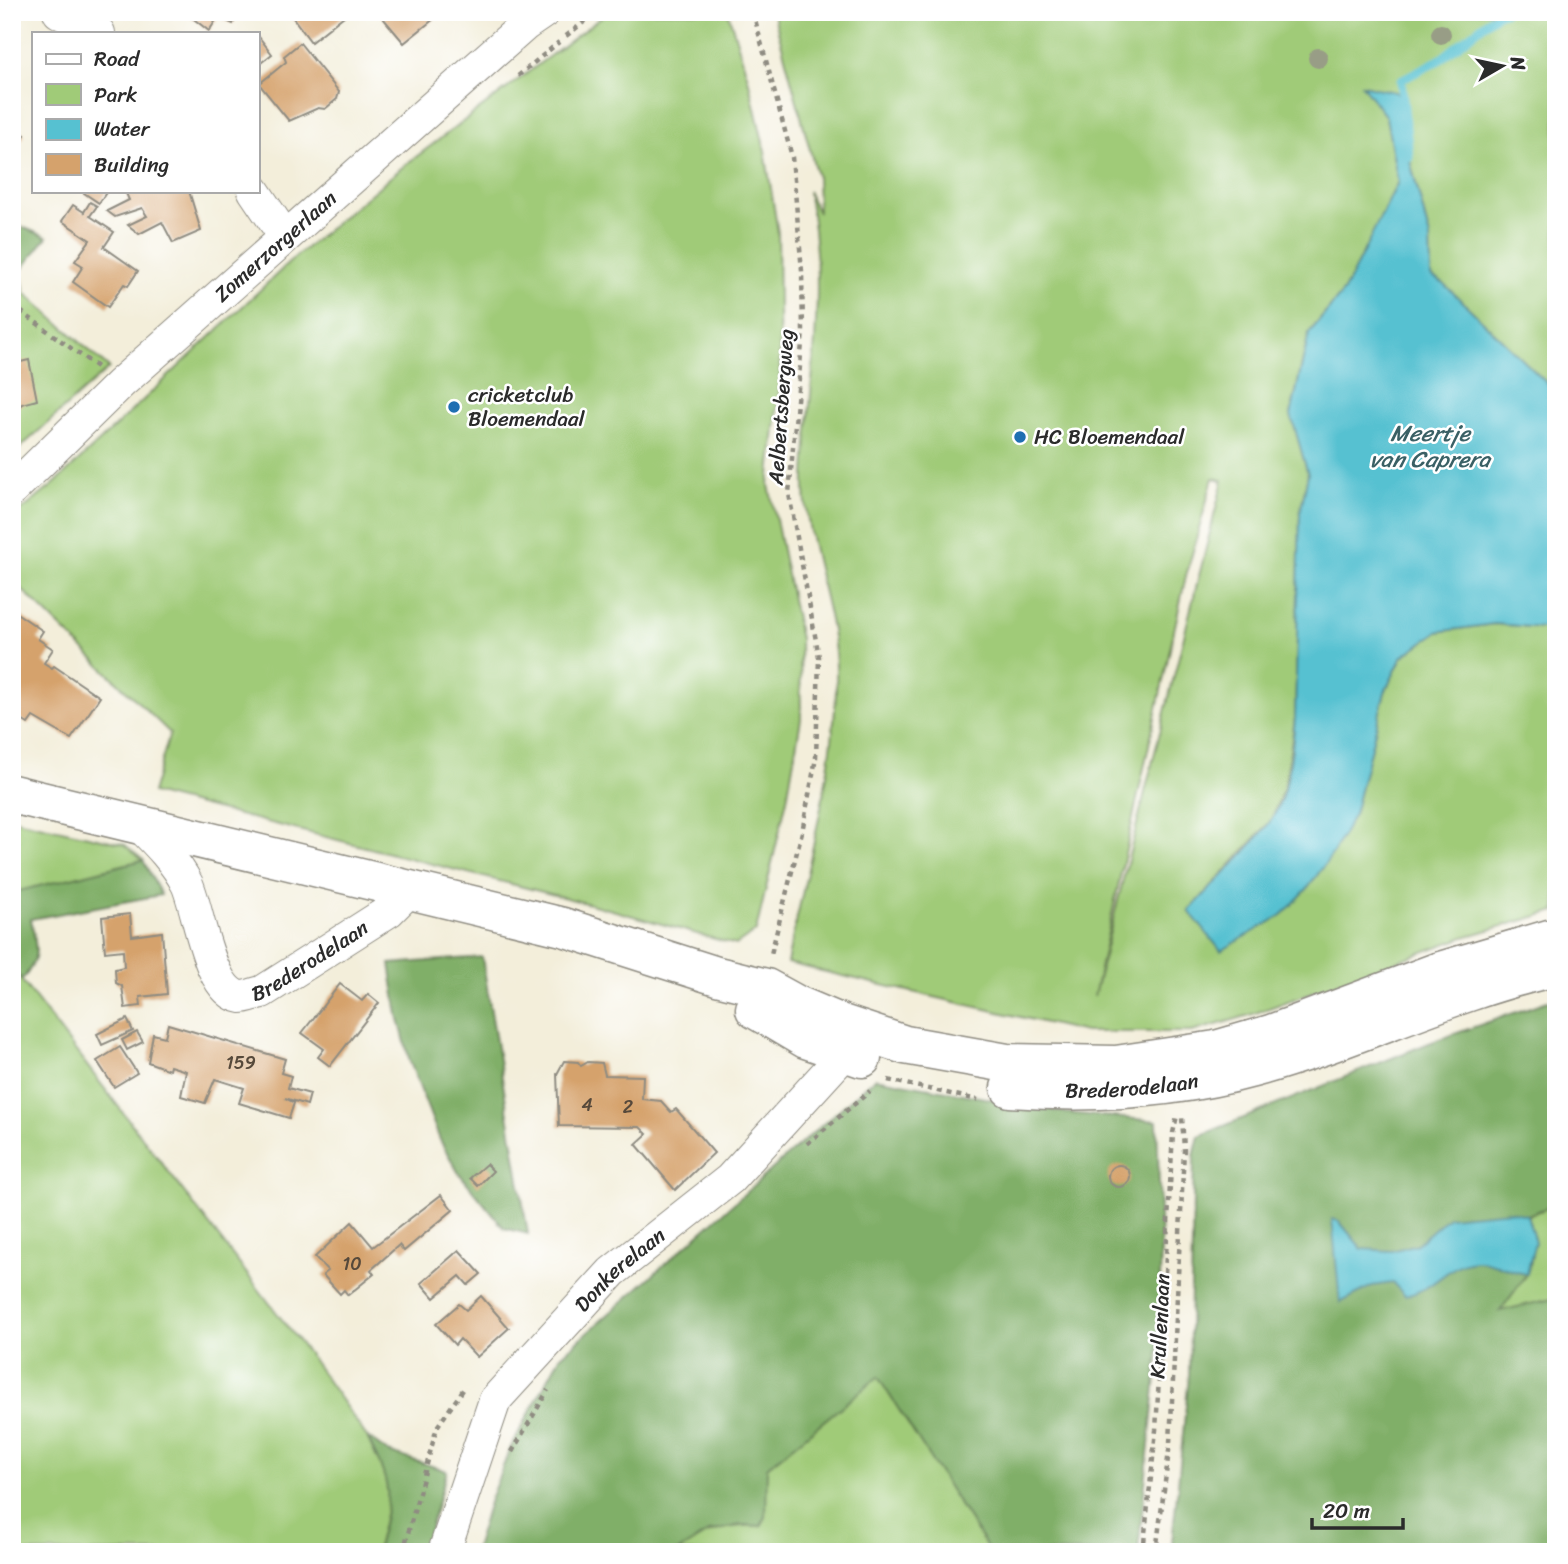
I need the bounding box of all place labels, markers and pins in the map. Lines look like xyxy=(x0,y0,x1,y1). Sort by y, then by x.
place label: cricketclub Bloemendaal xyxy=(468,376,586,438)
marker: cricketclub Bloemendaal xyxy=(446,399,462,415)
place label: HC Bloemendaal xyxy=(1034,418,1185,456)
marker: HC Bloemendaal xyxy=(1012,429,1028,445)

